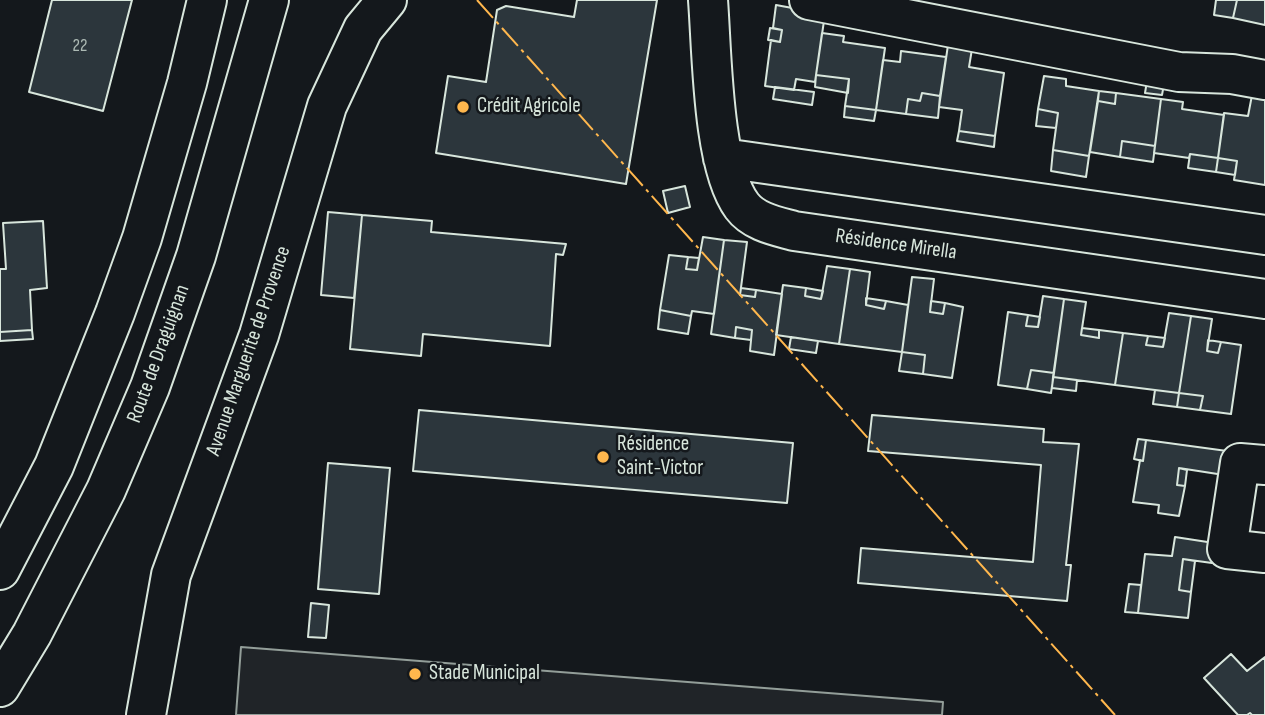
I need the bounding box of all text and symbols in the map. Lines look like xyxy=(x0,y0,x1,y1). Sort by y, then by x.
house number: 22 xyxy=(73,35,87,57)
place label: Crédit Agricole xyxy=(477,94,581,120)
marker: Crédit Agricole xyxy=(455,99,471,115)
street label: Résidence Mirella xyxy=(834,224,958,266)
street label: Avenue Marguerite de Provence xyxy=(201,243,297,459)
street label: Route de Draguignan xyxy=(122,282,196,426)
place label: Résidence Saint-Victor xyxy=(617,432,703,482)
marker: Résidence Saint-Victor xyxy=(595,449,611,465)
place label: Stade Municipal xyxy=(429,661,540,687)
marker: Stade Municipal xyxy=(407,666,423,682)

